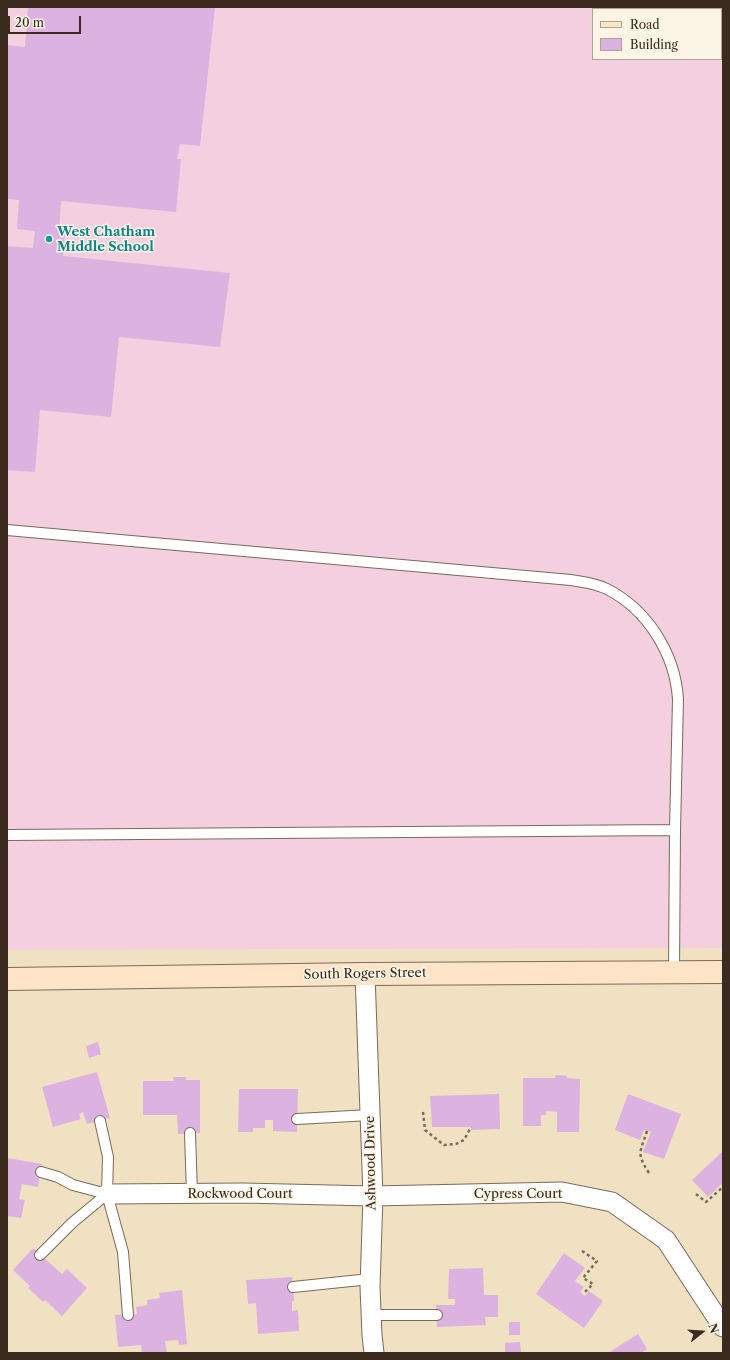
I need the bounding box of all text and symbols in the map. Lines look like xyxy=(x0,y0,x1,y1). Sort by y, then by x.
scale bar xyxy=(10,8,83,34)
legend xyxy=(592,8,722,60)
text: 20 m xyxy=(15,15,44,30)
text: Road xyxy=(630,17,660,32)
text: Building xyxy=(630,37,678,52)
place label: West Chatham Middle School xyxy=(57,224,155,255)
marker: West Chatham Middle School xyxy=(44,234,54,244)
street label: South Rogers Street xyxy=(303,965,427,983)
street label: Ashwood Drive xyxy=(362,1116,380,1210)
street label: Rockwood Court xyxy=(187,1186,293,1202)
street label: Cypress Court xyxy=(474,1186,562,1202)
north arrow xyxy=(682,1312,722,1352)
text: N xyxy=(705,1322,722,1335)

